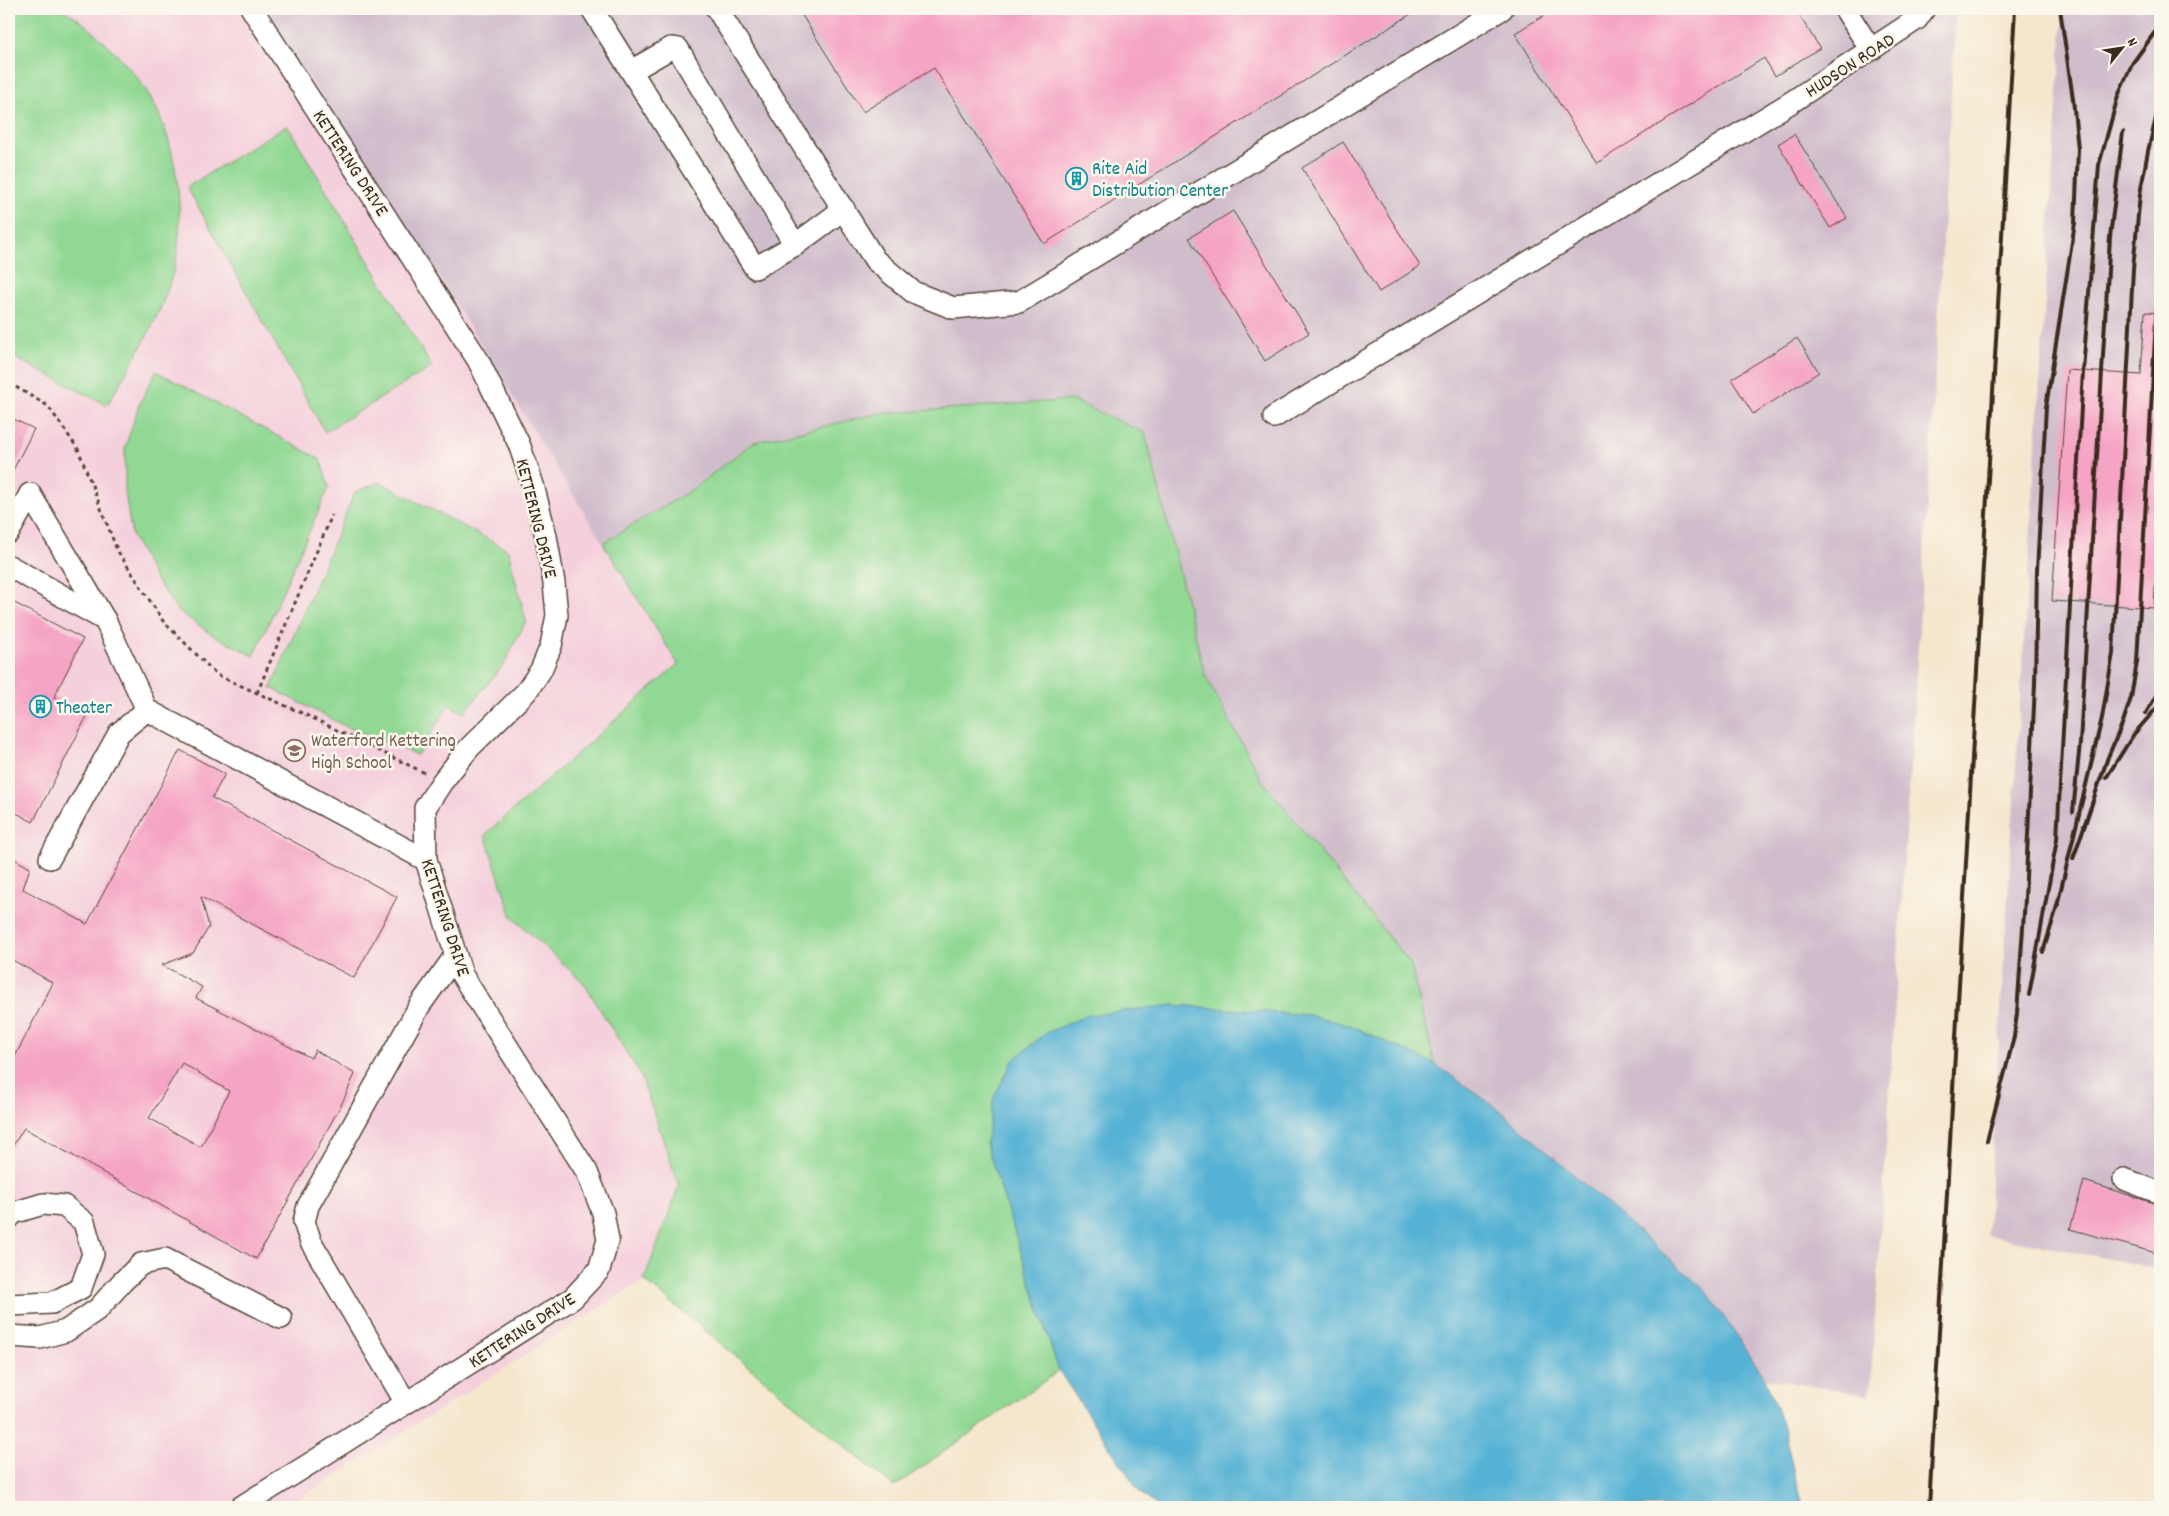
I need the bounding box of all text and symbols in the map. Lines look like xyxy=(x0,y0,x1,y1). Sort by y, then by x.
north arrow xyxy=(2096,22,2146,72)
street label: HUDSON ROAD xyxy=(1801,28,1901,106)
text: N xyxy=(2121,35,2142,51)
street label: KETTERING DRIVE xyxy=(304,105,394,223)
place label: Rite Aid Distribution Center xyxy=(1092,157,1228,206)
building icon: Rite Aid Distribution Center xyxy=(1064,166,1088,190)
street label: KETTERING DRIVE xyxy=(507,456,563,582)
building icon: Theater xyxy=(28,694,52,718)
place label: Theater xyxy=(56,696,112,723)
place label: Waterford Kettering High School xyxy=(311,729,456,778)
school or university icon: Waterford Kettering High School xyxy=(283,738,307,762)
street label: KETTERING DRIVE xyxy=(412,856,476,981)
street label: KETTERING DRIVE xyxy=(464,1287,582,1377)

